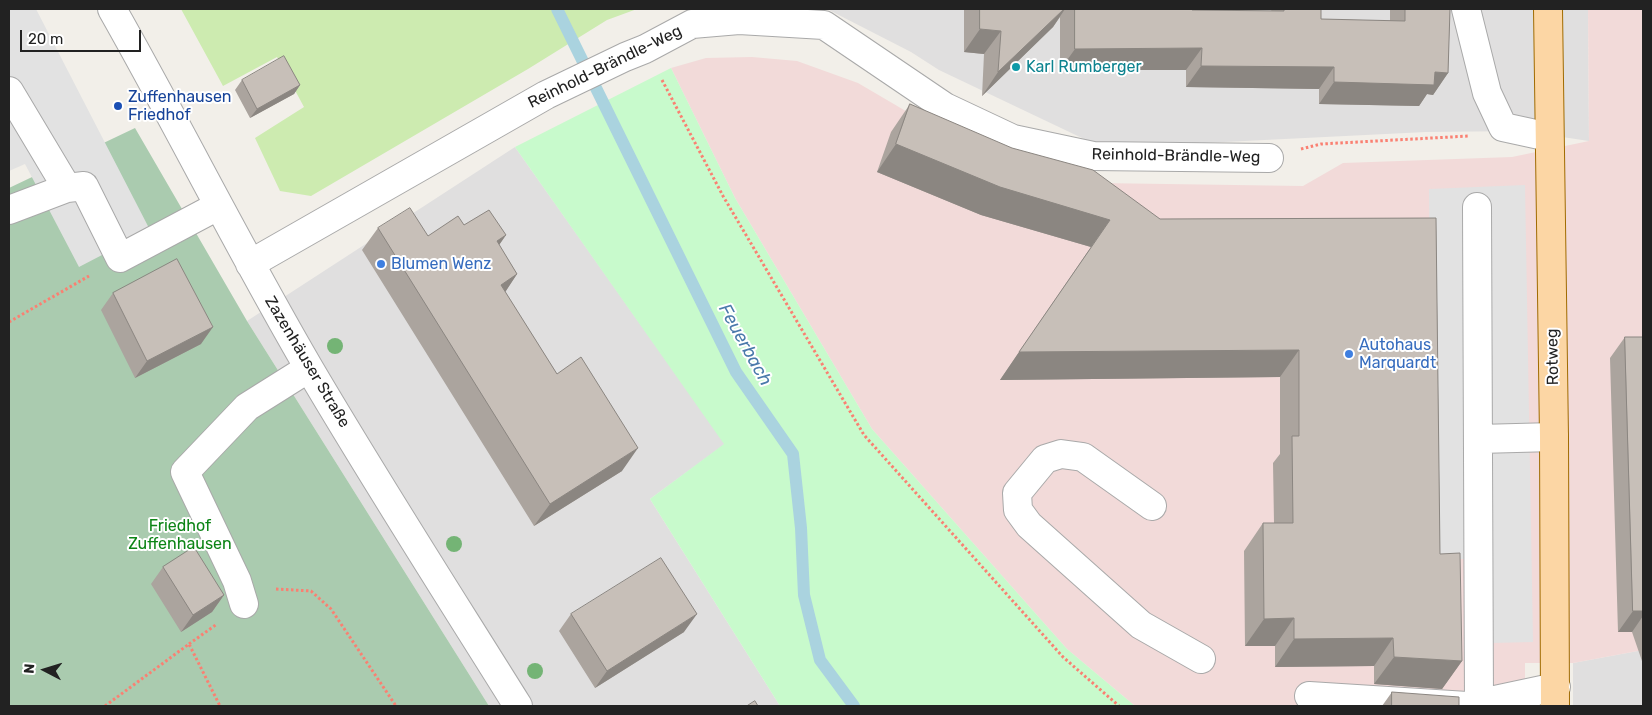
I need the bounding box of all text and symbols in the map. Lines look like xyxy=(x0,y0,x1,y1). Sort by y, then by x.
scale bar xyxy=(22,20,144,52)
street label: Reinhold-Brändle-Weg xyxy=(525,21,685,113)
text: 20 m xyxy=(28,30,63,48)
place label: Karl Rumberger xyxy=(1026,57,1142,77)
marker: Karl Rumberger xyxy=(1010,61,1022,73)
place label: Zuffenhausen Friedhof xyxy=(128,87,232,125)
marker: Zuffenhausen Friedhof xyxy=(112,100,124,112)
street label: Reinhold-Brändle-Weg xyxy=(1091,145,1261,167)
place label: Blumen Wenz xyxy=(391,254,491,274)
marker: Blumen Wenz xyxy=(375,258,387,270)
street label: Zazenhäuser Straße xyxy=(260,293,354,431)
water label: Feuerbach xyxy=(714,300,776,390)
street label: Rotweg xyxy=(1543,328,1563,386)
place label: Autohaus Marquardt xyxy=(1359,335,1436,373)
marker: Autohaus Marquardt xyxy=(1343,348,1355,360)
park label: Friedhof Zuffenhausen xyxy=(128,516,232,554)
north arrow xyxy=(20,645,70,695)
text: N xyxy=(21,663,38,674)

